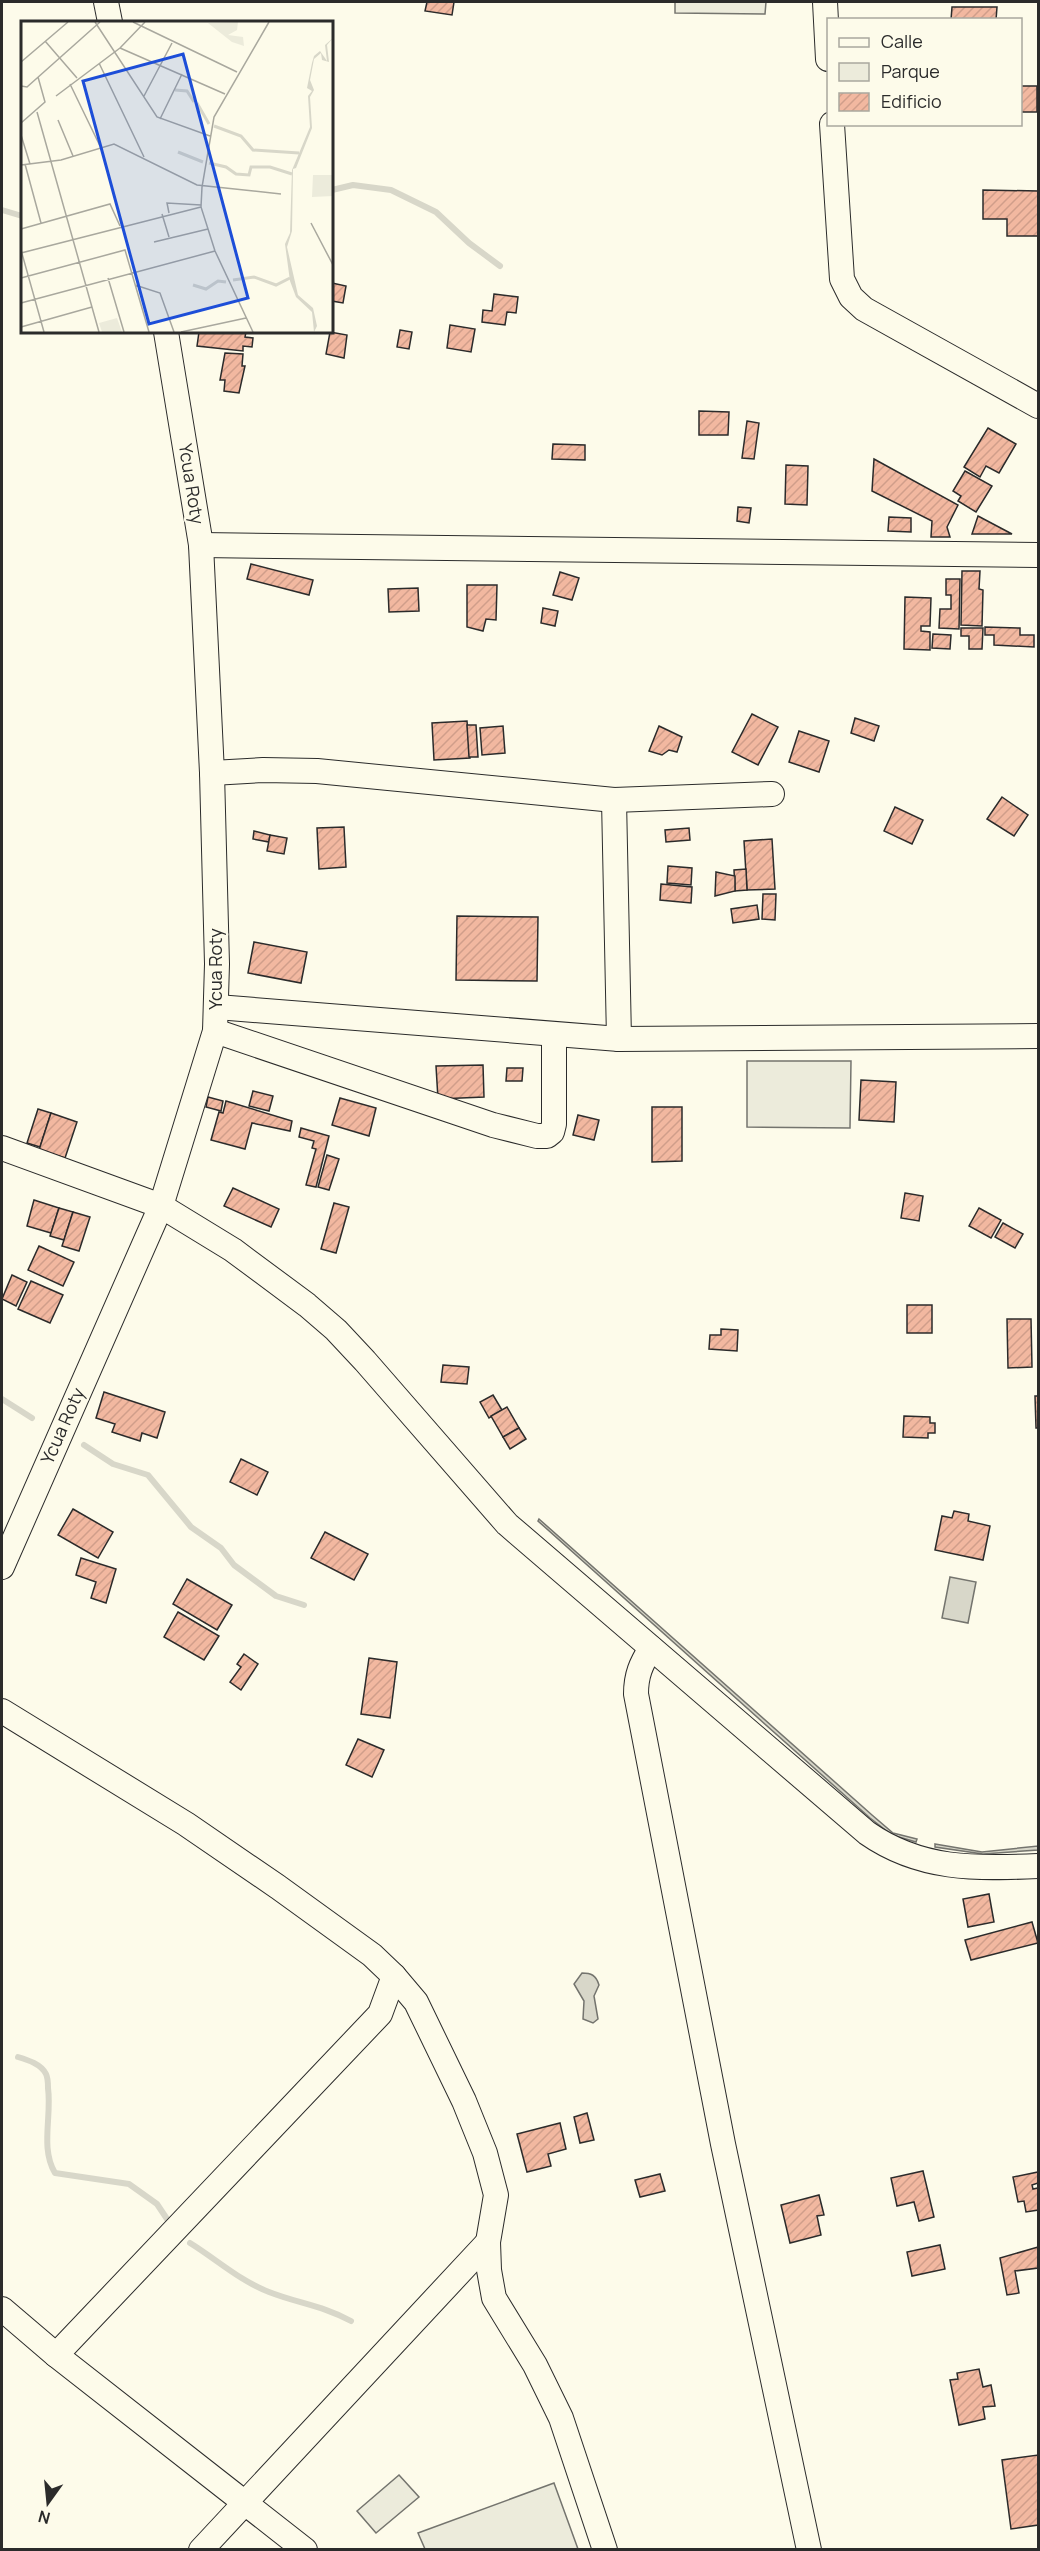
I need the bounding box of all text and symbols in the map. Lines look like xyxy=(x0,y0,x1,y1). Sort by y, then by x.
legend xyxy=(827,18,1022,126)
inset map xyxy=(21,21,333,333)
text: Calle xyxy=(881,29,923,53)
text: Parque xyxy=(881,59,940,83)
text: Edificio xyxy=(881,89,942,113)
street label: Ycua Roty xyxy=(174,442,210,526)
street label: Ycua Roty xyxy=(203,928,227,1010)
street label: Ycua Roty xyxy=(35,1383,90,1468)
north arrow xyxy=(18,2473,78,2533)
text: N xyxy=(36,2505,53,2530)

